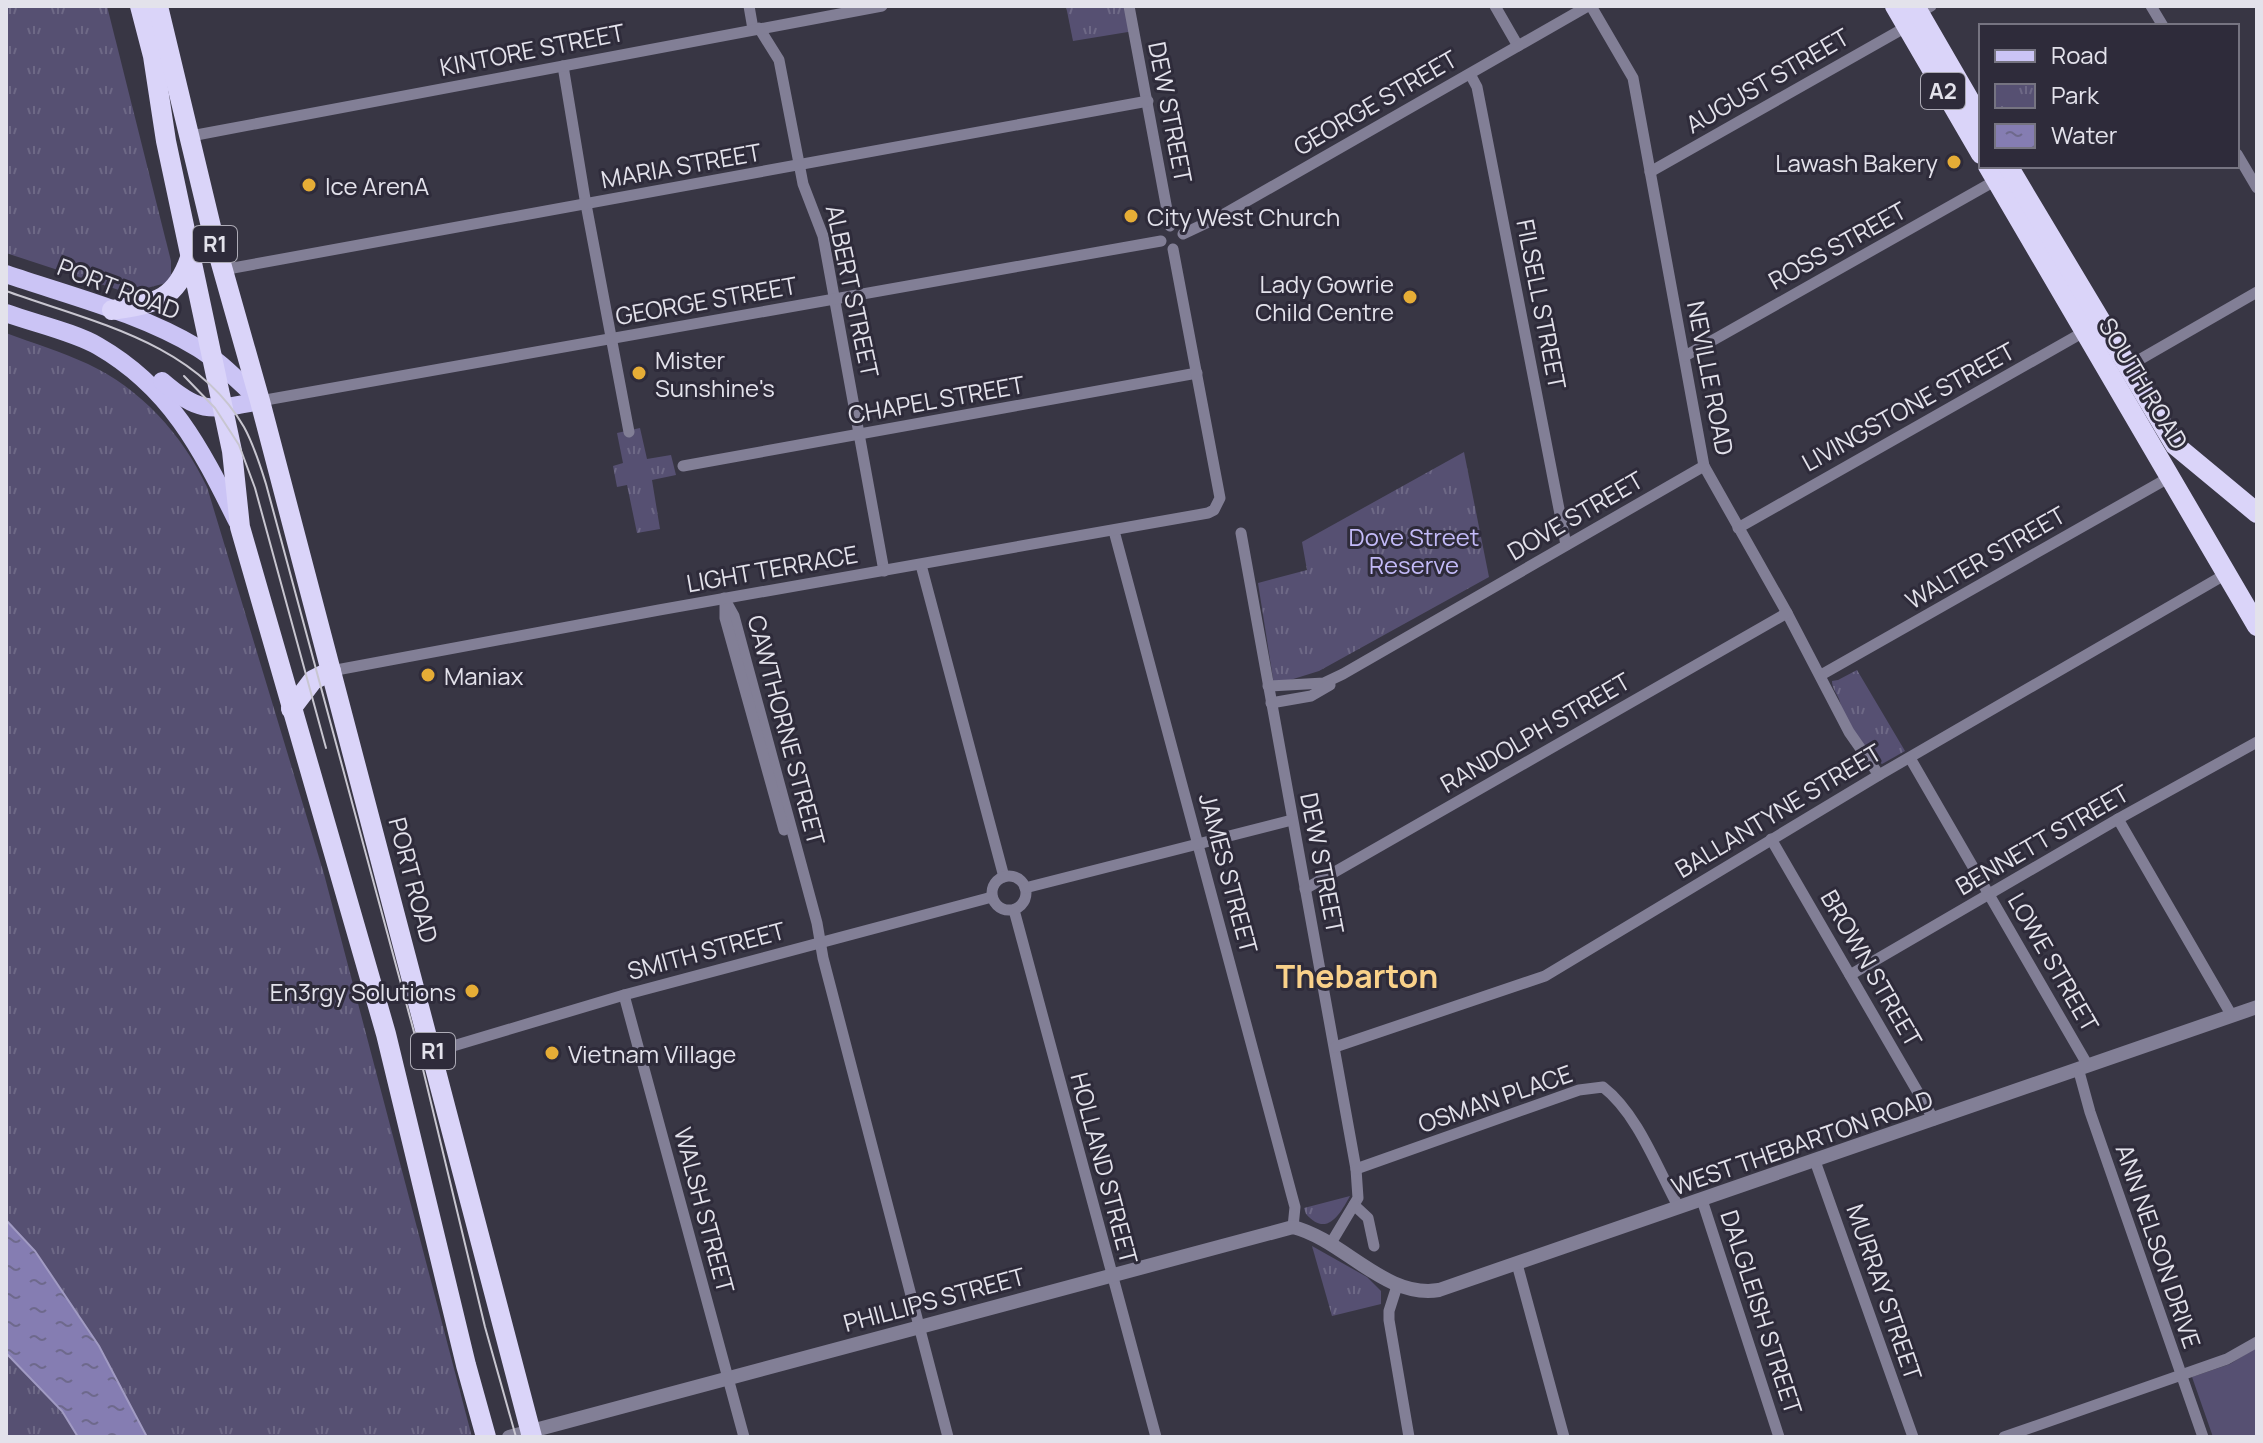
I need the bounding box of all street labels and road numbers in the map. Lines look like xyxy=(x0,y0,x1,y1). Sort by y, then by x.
street label: KINTORE STREET xyxy=(437,15,628,83)
street label: AUGUST STREET xyxy=(1679,19,1855,140)
street label: DEW STREET xyxy=(1141,39,1201,186)
street label: GEORGE STREET xyxy=(1287,41,1463,162)
road number: A2 xyxy=(1921,73,1965,109)
street label: MARIA STREET xyxy=(598,135,764,195)
street label: ROSS STREET xyxy=(1762,193,1913,297)
street label: ALBERT STREET xyxy=(819,202,888,381)
street label: FILSELL STREET xyxy=(1509,216,1575,392)
road number: R1 xyxy=(193,226,237,262)
street label: PORT ROAD xyxy=(53,250,185,326)
street label: GEORGE STREET xyxy=(613,268,800,332)
street label: NEVILLE ROAD xyxy=(1680,298,1742,458)
street label: SOUTH ROAD xyxy=(2092,311,2196,455)
street label: LIVINGSTONE STREET xyxy=(1796,333,2021,478)
street label: CHAPEL STREET xyxy=(845,367,1028,431)
street label: DOVE STREET xyxy=(1501,462,1650,567)
street label: WALTER STREET xyxy=(1899,497,2072,616)
street label: LIGHT TERRACE xyxy=(684,537,860,599)
street label: CAWTHORNE STREET xyxy=(740,611,834,849)
street label: RANDOLPH STREET xyxy=(1434,664,1637,800)
street label: BALLANTYNE STREET xyxy=(1669,735,1888,885)
street label: BENNETT STREET xyxy=(1949,776,2135,902)
street label: JAMES STREET xyxy=(1192,789,1266,957)
street label: DEW STREET xyxy=(1293,790,1353,937)
street label: PORT ROAD xyxy=(381,814,447,946)
street label: BROWN STREET xyxy=(1814,883,1931,1053)
street label: LOWE STREET xyxy=(2001,887,2107,1038)
street label: SMITH STREET xyxy=(623,913,789,987)
road number: R1 xyxy=(411,1033,455,1069)
street label: OSMAN PLACE xyxy=(1413,1056,1577,1140)
street label: HOLLAND STREET xyxy=(1064,1069,1147,1268)
street label: WEST THEBARTON ROAD xyxy=(1667,1082,1937,1202)
street label: WALSH STREET xyxy=(667,1124,743,1297)
street label: ANN NELSON DRIVE xyxy=(2109,1140,2209,1352)
street label: MURRAY STREET xyxy=(1839,1200,1931,1385)
street label: DALGLEISH STREET xyxy=(1713,1206,1811,1419)
street label: PHILLIPS STREET xyxy=(840,1259,1029,1339)

